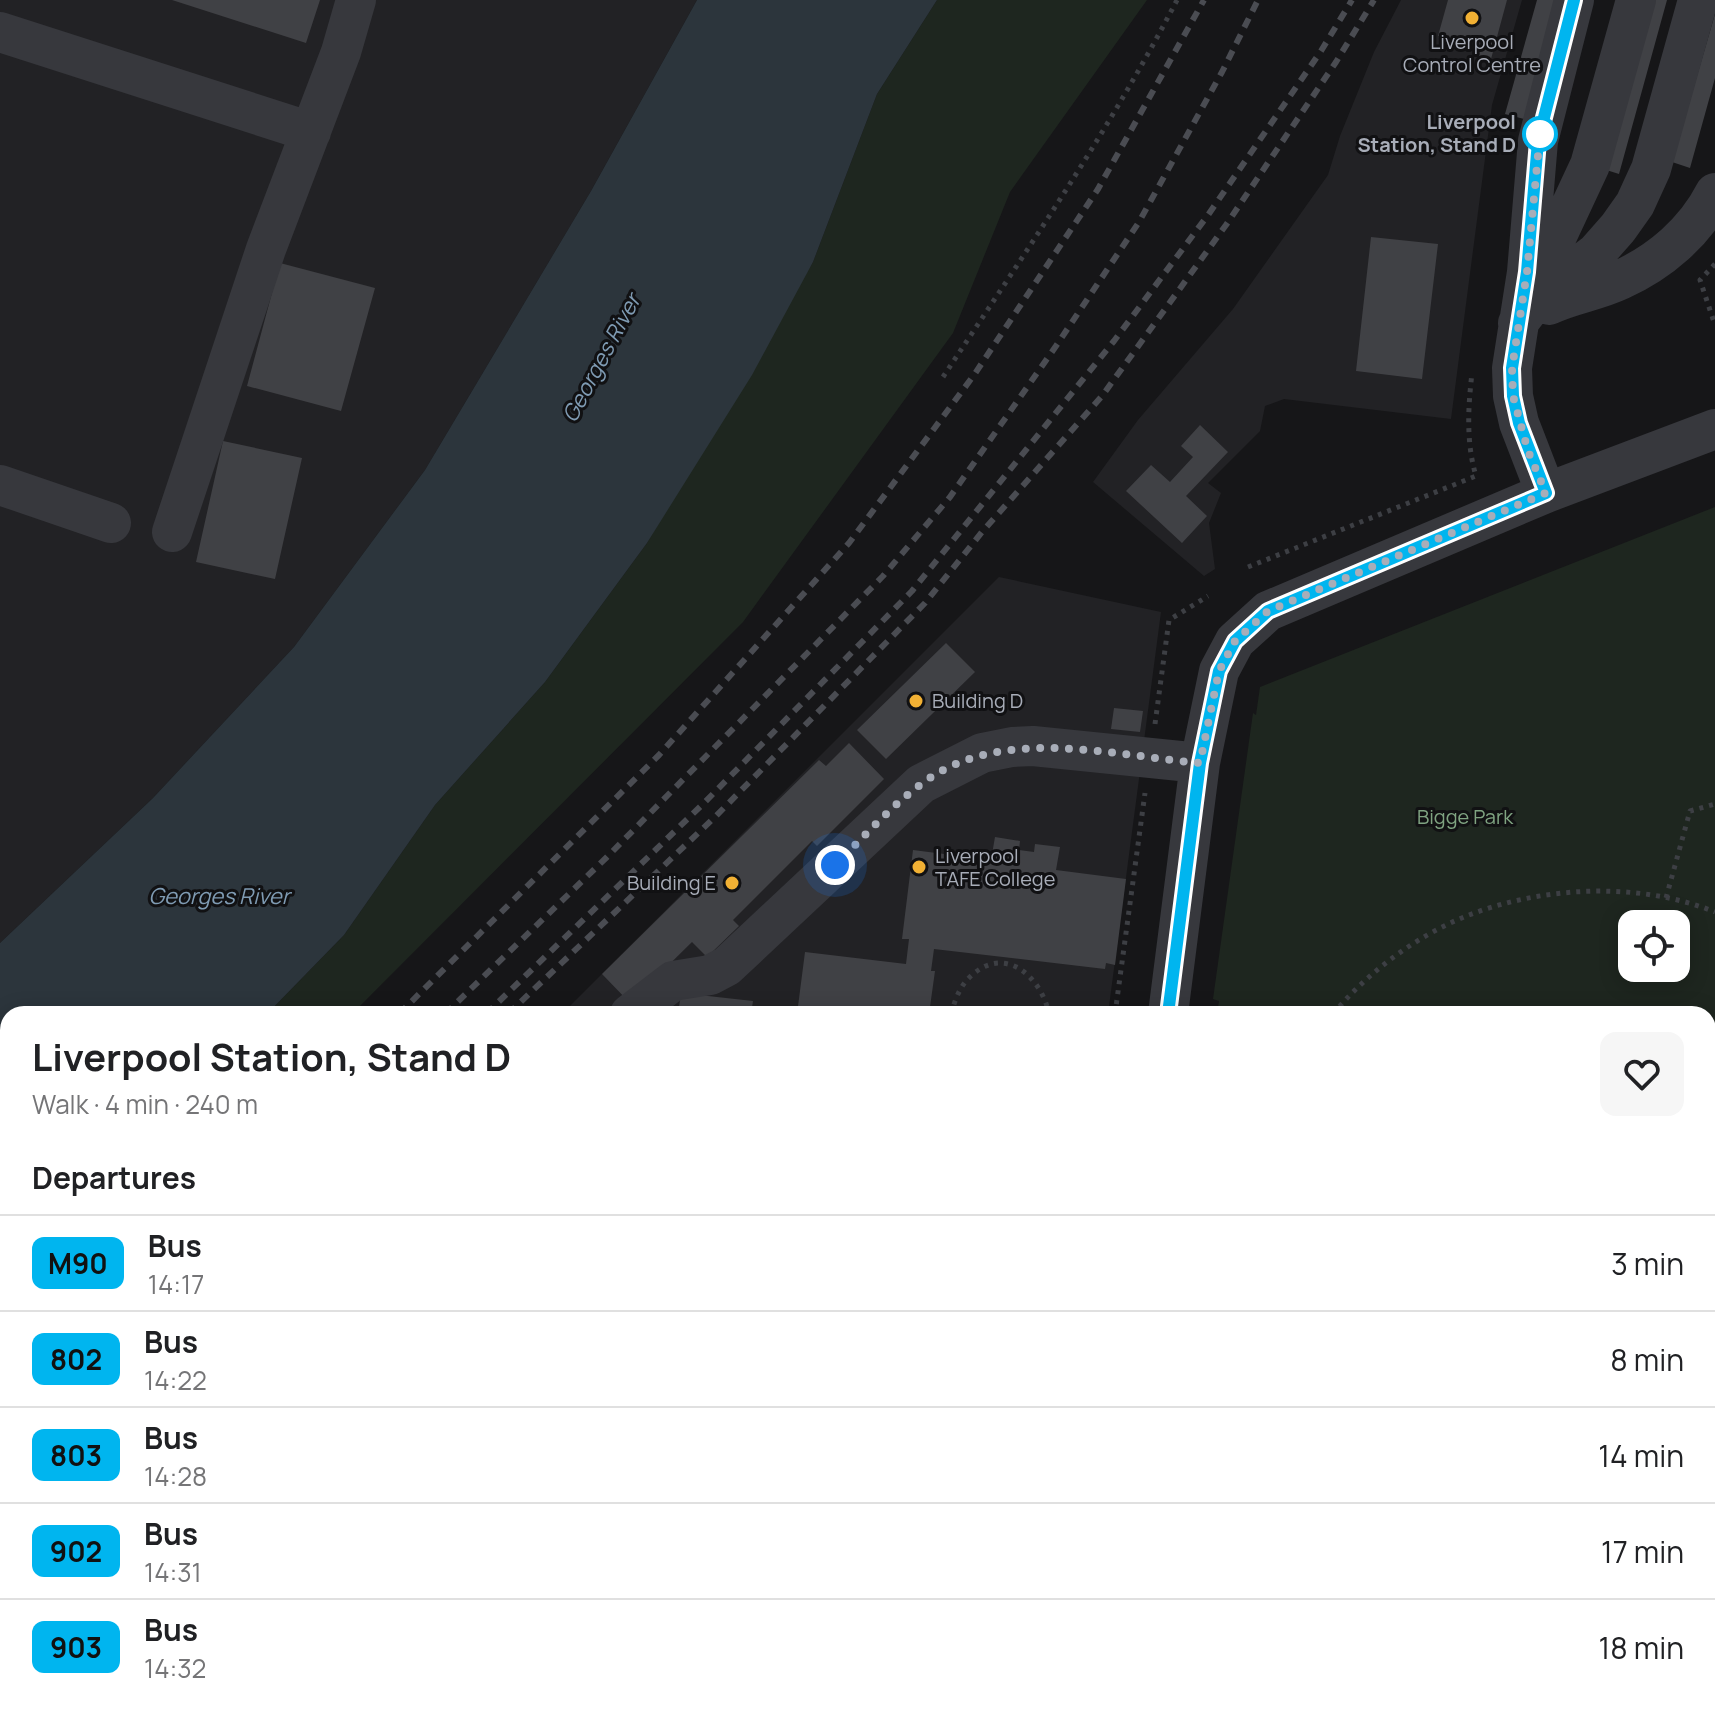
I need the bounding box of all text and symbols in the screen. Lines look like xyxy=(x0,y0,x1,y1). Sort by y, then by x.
marker: Liverpool Control Centre xyxy=(1463,9,1481,27)
place label: Liverpool Control Centre xyxy=(1403,28,1541,78)
place label: Liverpool Station, Stand D xyxy=(1357,108,1516,158)
marker: Liverpool Station, Stand D xyxy=(1523,117,1557,151)
water label: Georges River xyxy=(555,286,649,427)
place label: Building D xyxy=(932,687,1023,714)
marker: Building D xyxy=(907,692,925,710)
park label: Bigge Park xyxy=(1417,803,1514,830)
place label: Liverpool TAFE College xyxy=(935,842,1055,892)
your location xyxy=(815,845,855,885)
marker: Liverpool TAFE College xyxy=(910,858,928,876)
place label: Building E xyxy=(627,869,716,896)
marker: Building E xyxy=(723,874,741,892)
water label: Georges River xyxy=(148,881,293,911)
map controls xyxy=(1618,910,1690,982)
button: locate xyxy=(1618,910,1690,982)
text: Liverpool Station, Stand D xyxy=(32,1030,511,1082)
button: heart xyxy=(1600,1032,1684,1116)
text: Walk · 4 min · 240 m xyxy=(32,1086,258,1122)
text: Departures xyxy=(32,1157,196,1198)
text: Bus xyxy=(148,1225,202,1266)
text: 3 min xyxy=(1611,1243,1684,1284)
text: M90 xyxy=(48,1244,108,1282)
text: 14:17 xyxy=(148,1266,204,1302)
text: Bus xyxy=(144,1321,198,1362)
text: 8 min xyxy=(1610,1339,1684,1380)
text: 802 xyxy=(50,1340,102,1378)
text: 14:22 xyxy=(144,1362,207,1398)
text: Bus xyxy=(144,1417,198,1458)
text: 14 min xyxy=(1598,1435,1684,1476)
text: 803 xyxy=(50,1436,102,1474)
text: 14:28 xyxy=(144,1458,207,1494)
text: Bus xyxy=(144,1513,198,1554)
text: 17 min xyxy=(1601,1531,1684,1572)
text: 902 xyxy=(50,1532,102,1570)
text: 14:31 xyxy=(144,1554,202,1590)
text: Bus xyxy=(144,1609,198,1650)
text: 18 min xyxy=(1599,1627,1684,1668)
text: 903 xyxy=(50,1628,102,1666)
text: 14:32 xyxy=(144,1650,206,1686)

